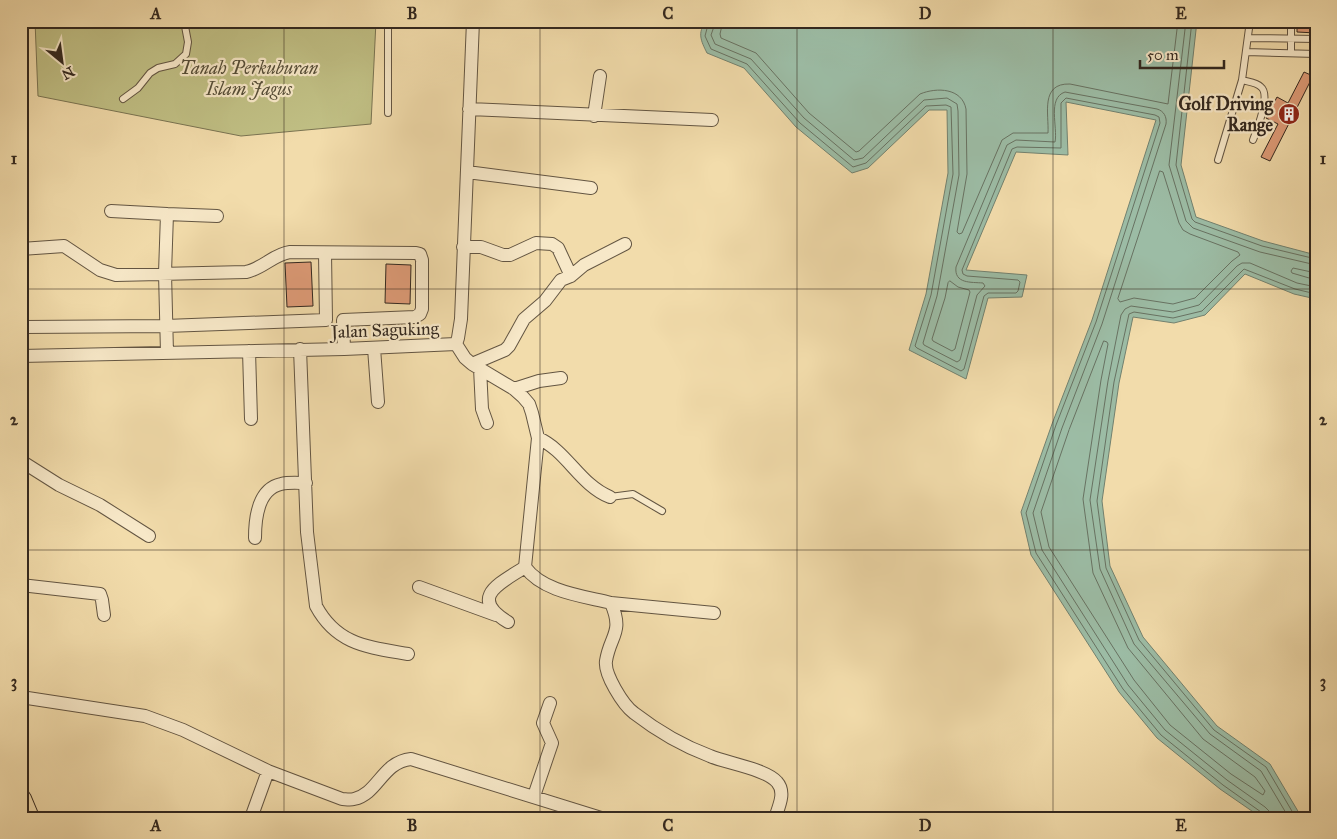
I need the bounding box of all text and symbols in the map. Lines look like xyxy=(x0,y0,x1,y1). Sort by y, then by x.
text: A xyxy=(150,4,162,23)
text: B xyxy=(407,4,417,23)
text: C xyxy=(663,4,674,23)
text: D xyxy=(919,4,932,23)
text: E xyxy=(1175,4,1187,23)
north arrow xyxy=(38,38,88,88)
scale bar xyxy=(1140,38,1223,70)
text: 50 m xyxy=(1147,46,1179,64)
park label: Tanah Perkuburan Islam Jagus xyxy=(180,57,319,100)
text: N xyxy=(59,63,77,83)
place label: Golf Driving Range xyxy=(1178,93,1274,137)
building icon: Golf Driving Range xyxy=(1277,102,1301,126)
text: 1 xyxy=(11,149,18,168)
text: 1 xyxy=(1320,149,1327,168)
street label: Jalan Saguking xyxy=(329,317,440,344)
text: 2 xyxy=(10,410,19,429)
text: 2 xyxy=(1319,410,1328,429)
text: 3 xyxy=(11,672,17,692)
text: 3 xyxy=(1320,672,1326,692)
text: A xyxy=(150,816,162,835)
text: B xyxy=(407,816,417,835)
text: C xyxy=(663,816,674,835)
text: D xyxy=(919,816,932,835)
text: E xyxy=(1175,816,1187,835)

